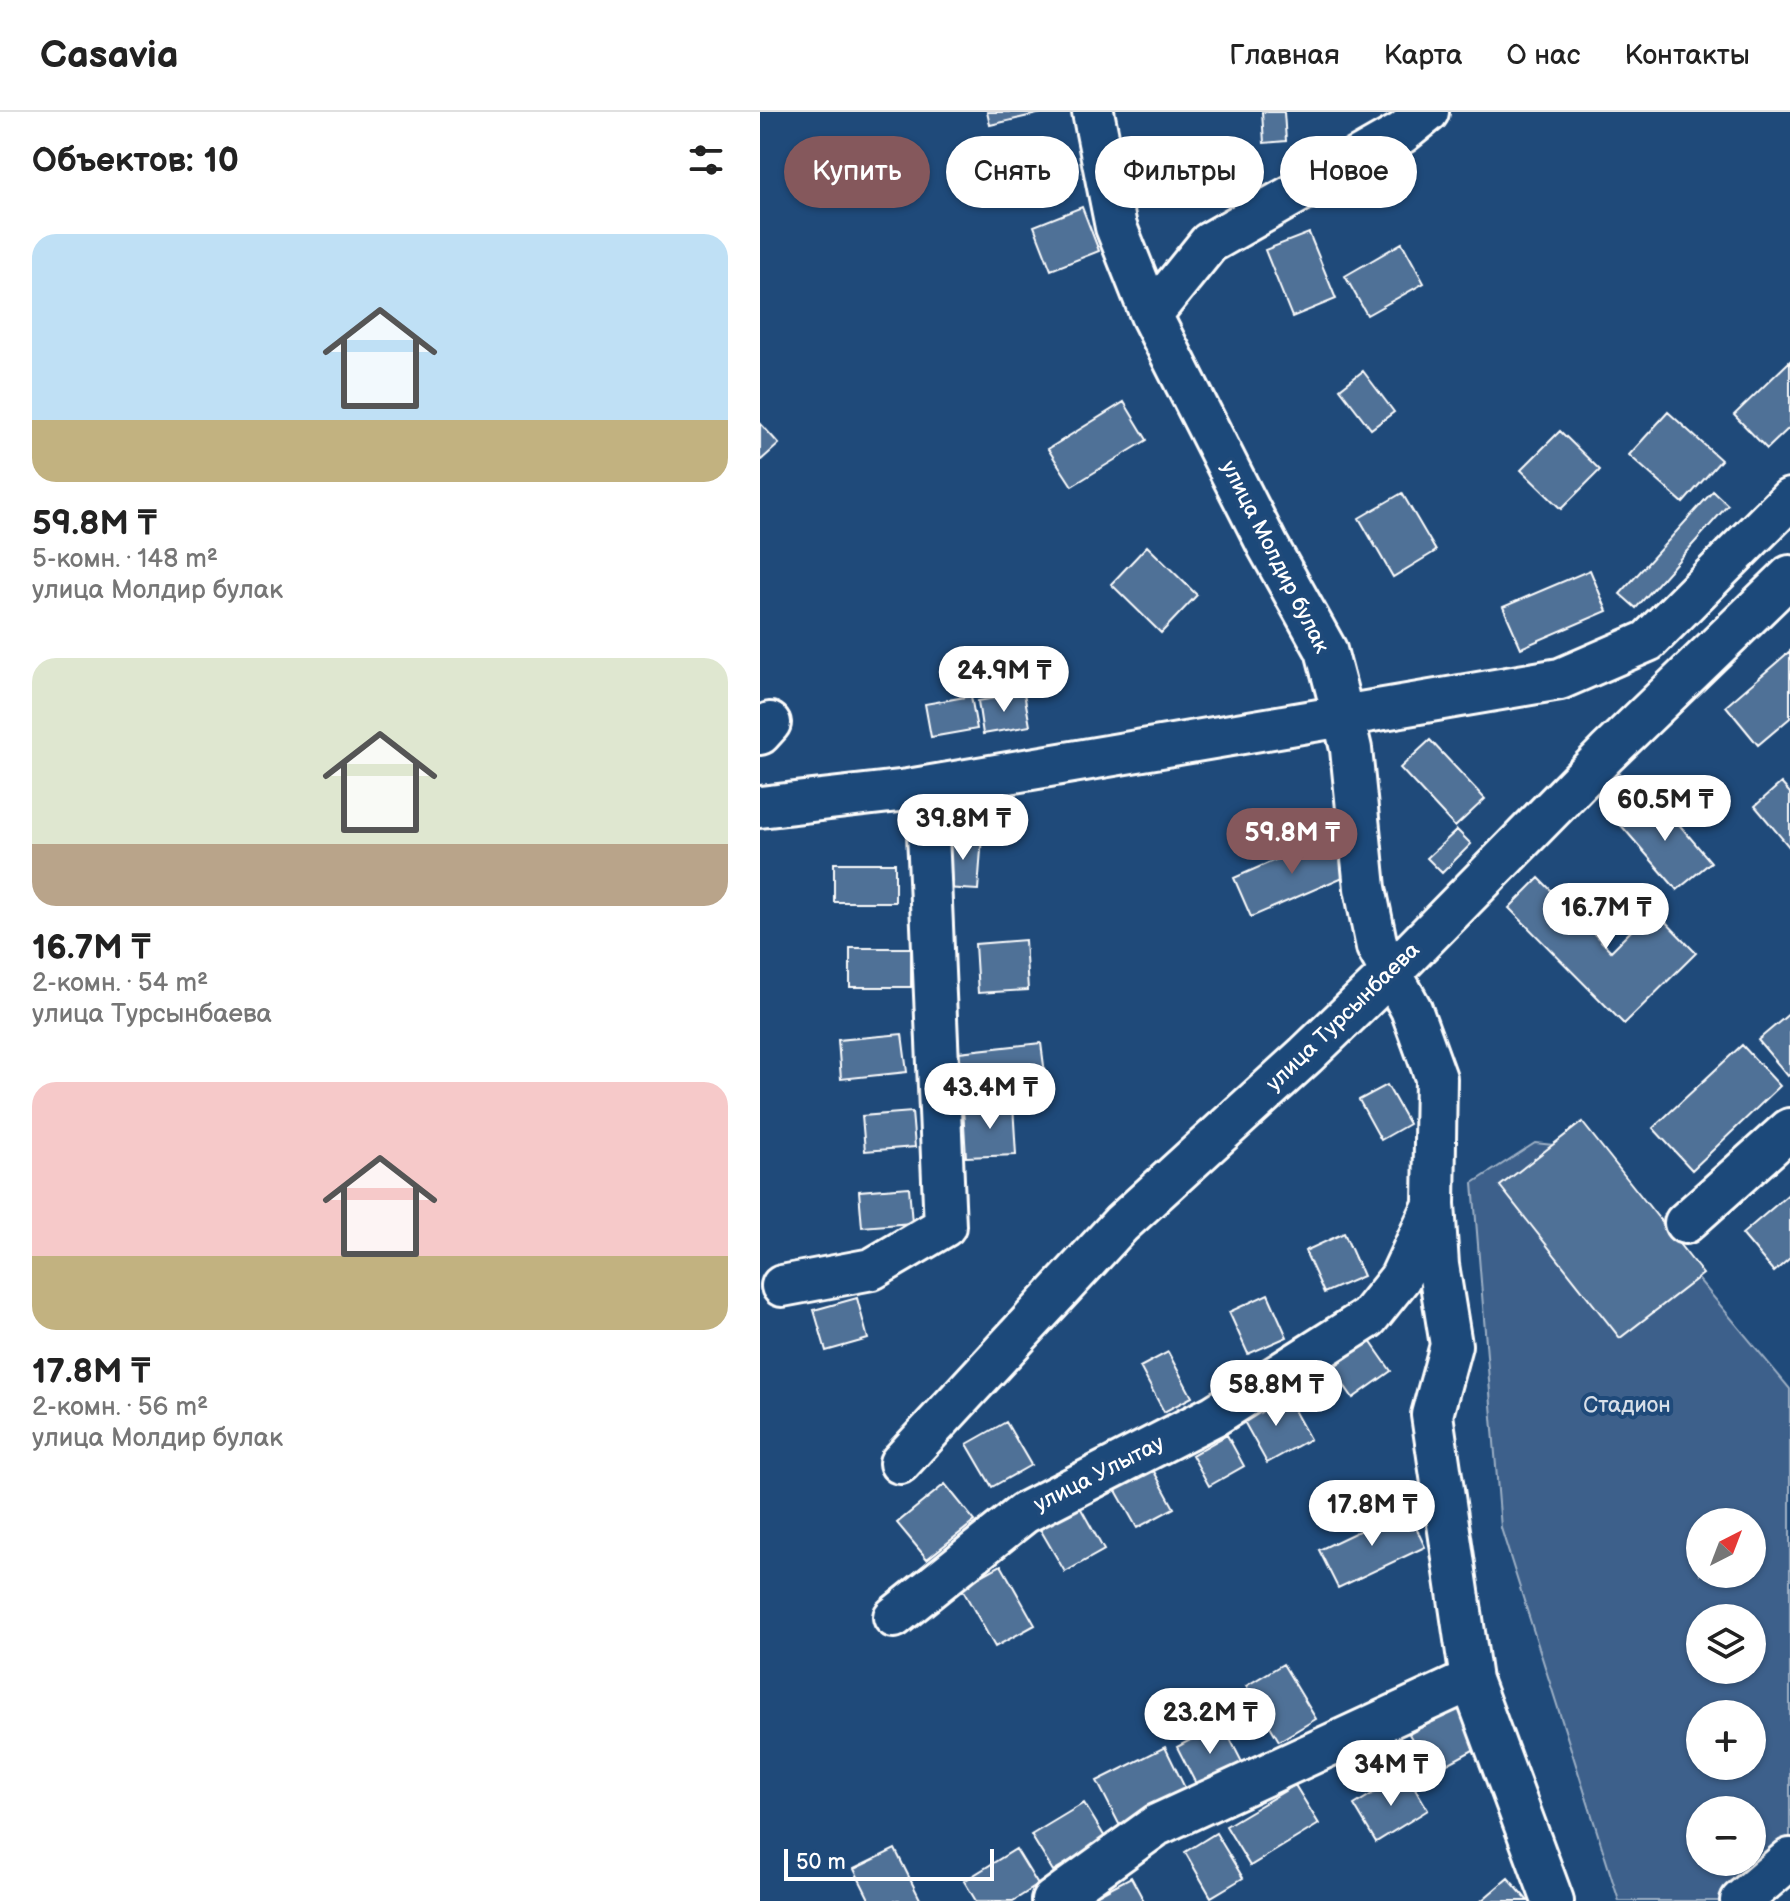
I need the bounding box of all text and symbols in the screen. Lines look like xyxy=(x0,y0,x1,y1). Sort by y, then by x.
text: Casavia xyxy=(40,33,178,78)
text: Главная xyxy=(1229,39,1340,72)
text: Карта xyxy=(1384,39,1463,72)
text: О нас xyxy=(1507,39,1580,72)
text: Контакты xyxy=(1624,39,1750,72)
chip: Купить xyxy=(784,136,930,208)
chip: Снять xyxy=(946,136,1079,208)
chip: Фильтры xyxy=(1095,136,1264,208)
chip: Новое xyxy=(1280,136,1417,208)
icon: filters xyxy=(684,138,728,182)
text: Объектов: 10 xyxy=(32,140,239,181)
icon: home xyxy=(308,286,452,430)
street label: улица Молдир булак xyxy=(1215,456,1335,658)
text: 59.8M ₸ xyxy=(32,503,157,544)
text: 5-комн. · 148 m² xyxy=(32,544,218,575)
text: улица Молдир булак xyxy=(32,575,283,606)
pin: 24.9M ₸ xyxy=(930,646,1078,714)
text: 24.9M ₸ xyxy=(957,656,1051,687)
icon: home xyxy=(308,710,452,854)
pin: 60.5M ₸ xyxy=(1591,775,1739,843)
text: 60.5M ₸ xyxy=(1617,785,1713,816)
pin: 39.8M ₸ xyxy=(889,794,1037,862)
text: 39.8M ₸ xyxy=(915,804,1011,835)
pin: 59.8M ₸ xyxy=(1218,808,1366,876)
text: 59.8M ₸ xyxy=(1244,818,1340,849)
pin: 16.7M ₸ xyxy=(1532,883,1680,951)
text: 16.7M ₸ xyxy=(1561,893,1651,924)
text: 16.7M ₸ xyxy=(32,927,150,968)
street label: улица Турсынбаева xyxy=(1261,937,1425,1097)
text: 2-комн. · 54 m² xyxy=(32,968,208,999)
text: улица Турсынбаева xyxy=(32,999,272,1030)
pin: 43.4M ₸ xyxy=(916,1063,1064,1131)
text: 43.4M ₸ xyxy=(942,1073,1038,1104)
icon: home xyxy=(308,1134,452,1278)
text: 17.8M ₸ xyxy=(32,1351,150,1392)
pin: 58.8M ₸ xyxy=(1202,1360,1350,1428)
text: 58.8M ₸ xyxy=(1228,1370,1324,1401)
text: 2-комн. · 56 m² xyxy=(32,1392,208,1423)
park label: Стадион xyxy=(1583,1392,1671,1419)
text: улица Молдир булак xyxy=(32,1423,283,1454)
street label: улица Улытау xyxy=(1029,1430,1169,1518)
pin: 17.8M ₸ xyxy=(1298,1480,1446,1548)
text: 17.8M ₸ xyxy=(1327,1490,1417,1521)
north arrow xyxy=(1686,1508,1766,1588)
map controls xyxy=(1686,1508,1766,1876)
button: layers xyxy=(1686,1604,1766,1684)
pin: 23.2M ₸ xyxy=(1136,1688,1284,1756)
text: 23.2M ₸ xyxy=(1162,1698,1258,1729)
button: + xyxy=(1686,1700,1766,1780)
pin: 34M ₸ xyxy=(1335,1740,1447,1808)
text: 34M ₸ xyxy=(1354,1750,1428,1781)
button: − xyxy=(1686,1796,1766,1876)
scale bar xyxy=(784,1845,994,1881)
text: 50 m xyxy=(796,1849,846,1876)

